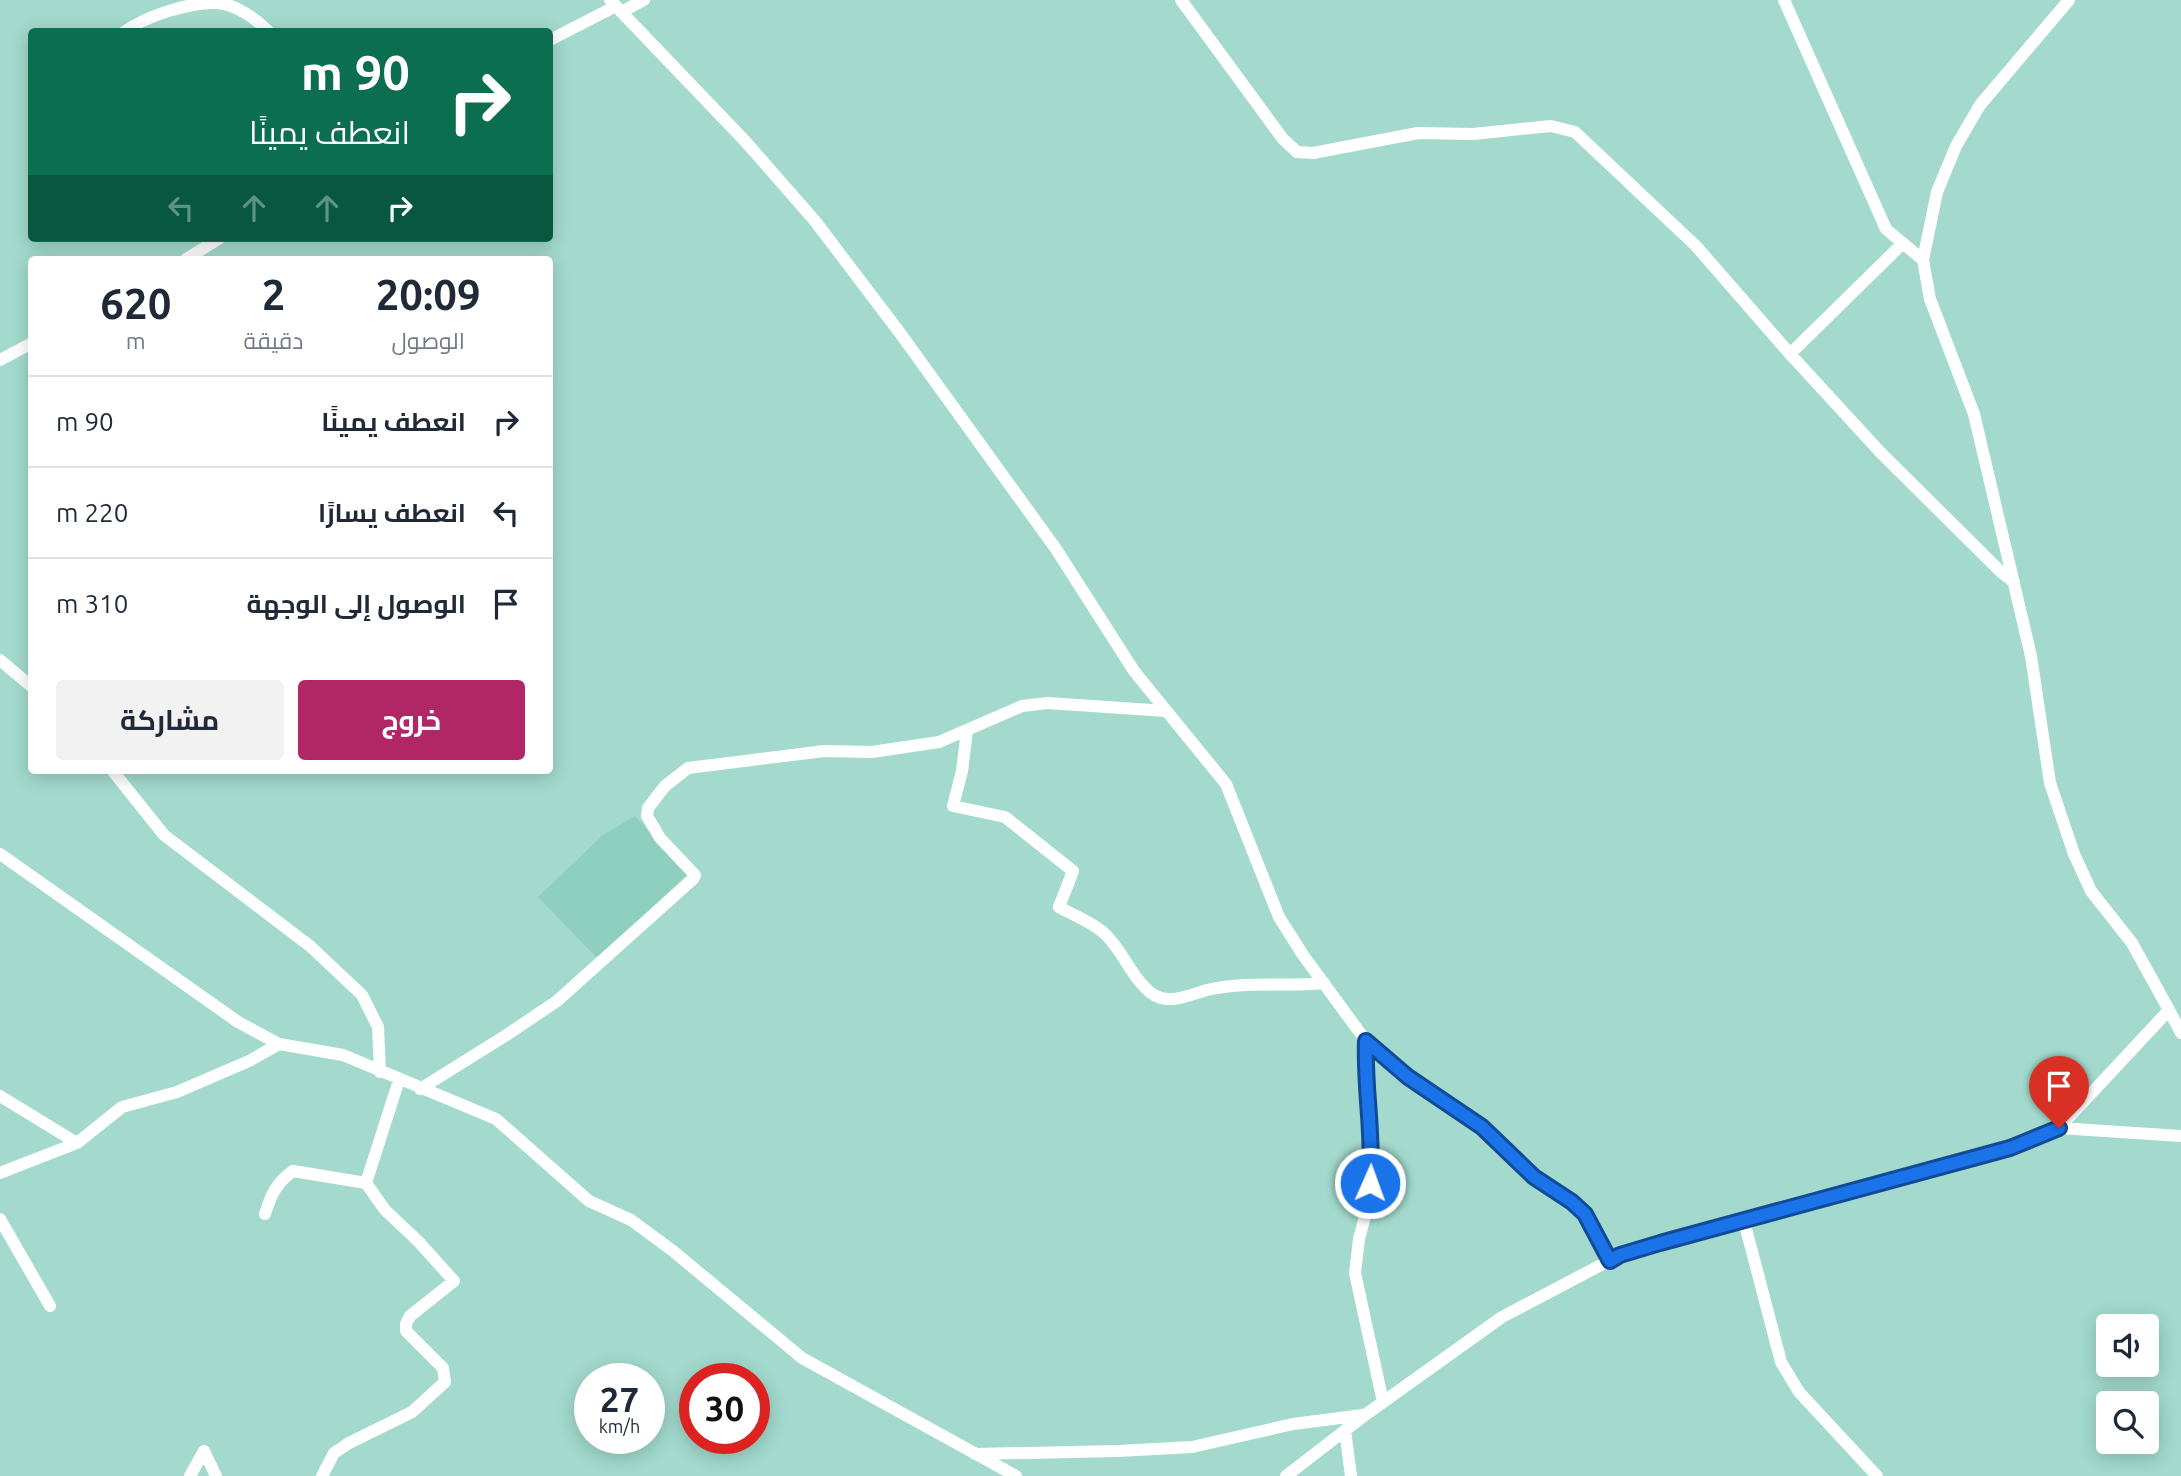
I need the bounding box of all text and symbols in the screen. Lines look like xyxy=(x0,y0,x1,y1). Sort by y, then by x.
text: 90 m xyxy=(301,44,410,99)
icon: right xyxy=(434,56,525,147)
text: انعطف يمينًا xyxy=(249,114,410,150)
icon: left xyxy=(162,189,200,227)
icon: ahead xyxy=(235,189,273,227)
icon: ahead xyxy=(308,189,346,227)
icon: right xyxy=(381,189,419,227)
text: 2 xyxy=(262,271,285,318)
text: 20:09 xyxy=(376,271,481,318)
text: 620 xyxy=(100,280,171,327)
text: m xyxy=(126,328,146,353)
text: دقيقة xyxy=(244,328,303,353)
text: الوصول xyxy=(392,328,465,353)
icon: right xyxy=(487,403,525,441)
text: 90 m xyxy=(56,407,114,436)
text: انعطف يمينًا xyxy=(321,407,466,436)
icon: left xyxy=(487,494,525,532)
text: 220 m xyxy=(56,498,128,527)
text: انعطف يسارًا xyxy=(318,498,466,527)
icon: arrive xyxy=(487,585,525,623)
text: 310 m xyxy=(56,589,128,618)
text: الوصول إلى الوجهة xyxy=(247,589,466,618)
button: مشاركة xyxy=(56,680,284,760)
button: خروج xyxy=(298,680,525,760)
pin xyxy=(2029,1056,2089,1128)
icon: arrive xyxy=(2040,1067,2078,1105)
position arrow xyxy=(1333,1146,1407,1220)
map controls xyxy=(2096,1314,2159,1454)
button: sound xyxy=(2096,1314,2159,1377)
speed limit sign: 30 xyxy=(679,1363,770,1454)
text: 27 xyxy=(600,1379,639,1419)
button: search xyxy=(2096,1391,2159,1454)
text: km/h xyxy=(599,1416,640,1436)

